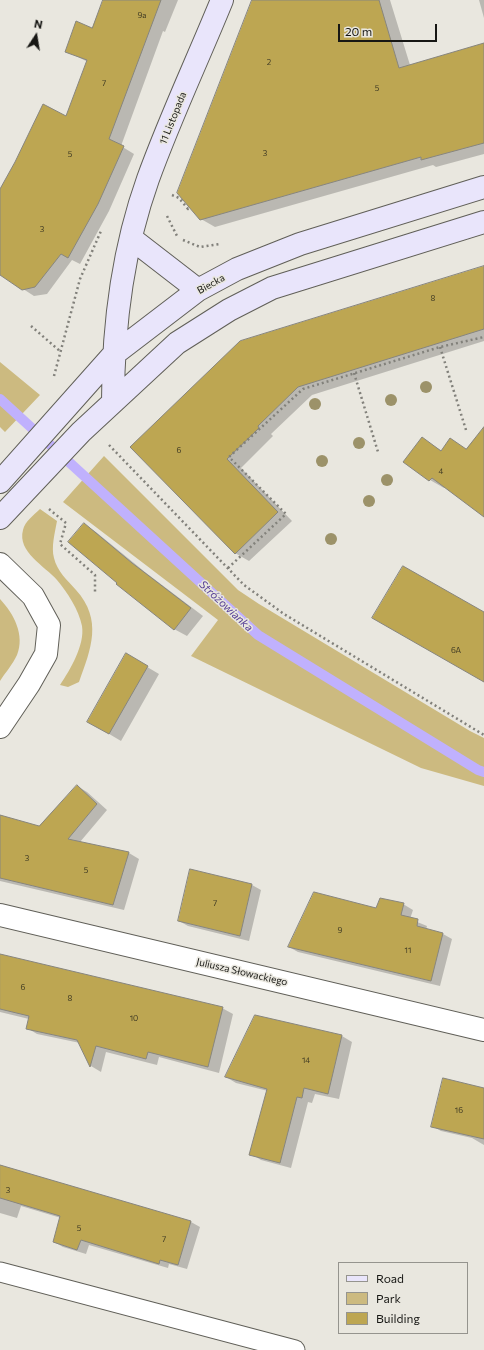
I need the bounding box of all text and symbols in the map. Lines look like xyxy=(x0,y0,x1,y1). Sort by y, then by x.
house number: 9a xyxy=(137,10,147,20)
north arrow xyxy=(16,16,56,56)
scale bar xyxy=(340,16,439,42)
text: N xyxy=(33,17,44,31)
text: 20 m xyxy=(345,24,372,38)
house number: 2 xyxy=(267,57,271,67)
house number: 7 xyxy=(102,78,106,88)
house number: 5 xyxy=(375,83,379,93)
street label: 11 Listopada xyxy=(157,90,189,146)
house number: 3 xyxy=(263,148,267,158)
house number: 5 xyxy=(68,149,72,159)
house number: 3 xyxy=(40,224,44,234)
street label: Biecka xyxy=(195,272,227,296)
house number: 8 xyxy=(431,293,435,303)
house number: 6 xyxy=(177,445,181,455)
house number: 4 xyxy=(439,466,443,476)
water label: Stróżowianka xyxy=(196,578,256,634)
house number: 6A xyxy=(451,645,461,655)
house number: 3 xyxy=(25,853,29,863)
house number: 5 xyxy=(84,865,88,875)
house number: 7 xyxy=(213,898,217,908)
house number: 9 xyxy=(338,925,342,935)
house number: 11 xyxy=(405,945,411,955)
street label: Juliusza Słowackiego xyxy=(195,956,289,988)
house number: 6 xyxy=(21,982,25,992)
house number: 8 xyxy=(68,993,72,1003)
house number: 10 xyxy=(130,1013,138,1023)
house number: 14 xyxy=(302,1055,310,1065)
house number: 16 xyxy=(455,1105,463,1115)
house number: 3 xyxy=(6,1185,10,1195)
house number: 5 xyxy=(77,1223,81,1233)
house number: 7 xyxy=(162,1234,166,1244)
legend xyxy=(338,1262,468,1334)
text: Road xyxy=(376,1271,404,1285)
text: Park xyxy=(376,1291,401,1305)
text: Building xyxy=(376,1311,420,1325)

